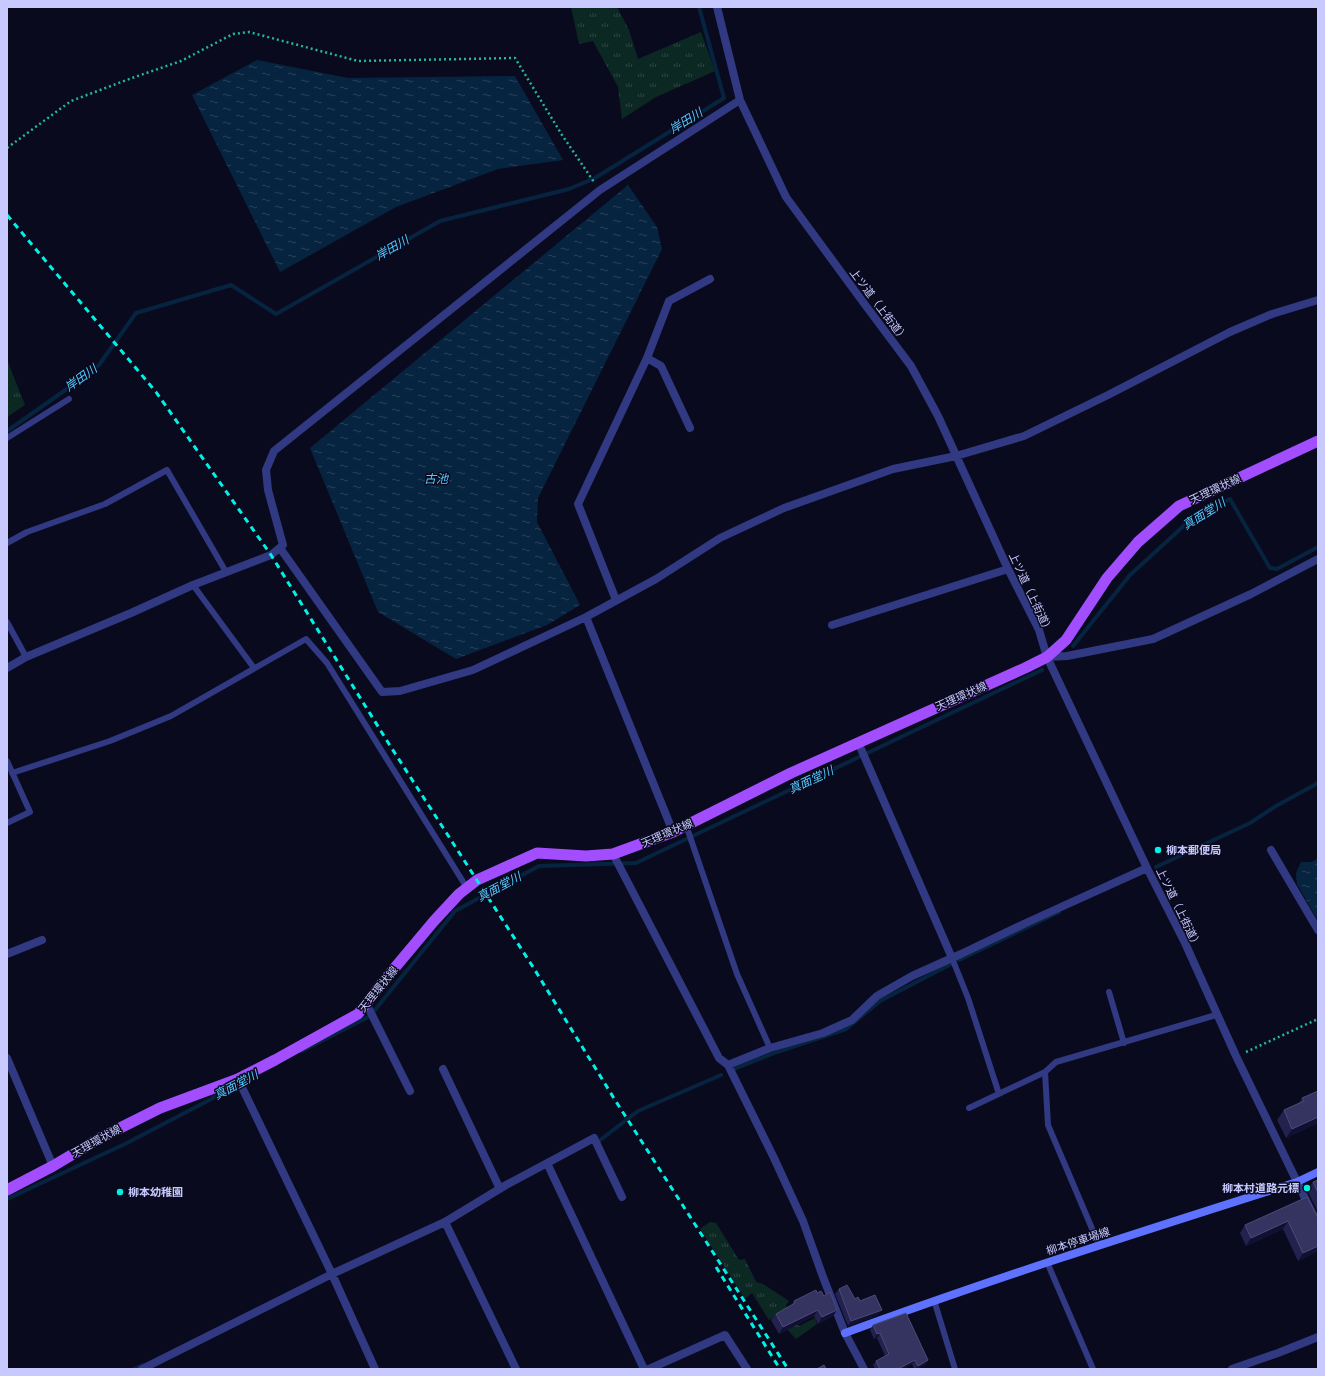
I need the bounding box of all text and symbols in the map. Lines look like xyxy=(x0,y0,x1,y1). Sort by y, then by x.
water label: 岸田川 xyxy=(666,103,707,137)
water label: 岸田川 xyxy=(372,230,413,264)
street label: 上ツ道（上街道） xyxy=(846,265,912,345)
water label: 岸田川 xyxy=(61,359,102,395)
water label: 古池 xyxy=(424,470,449,487)
street label: 天理環状線 xyxy=(1187,470,1243,508)
water label: 真面堂川 xyxy=(1179,493,1230,534)
street label: 上ツ道（上街道） xyxy=(1005,550,1057,636)
street label: 天理環状線 xyxy=(933,678,989,714)
water label: 真面堂川 xyxy=(785,761,838,797)
street label: 天理環状線 xyxy=(639,815,695,851)
place label: 柳本郵便局 xyxy=(1166,842,1221,858)
marker: 柳本郵便局 xyxy=(1153,845,1163,855)
street label: 上ツ道（上街道） xyxy=(1153,865,1205,951)
water label: 真面堂川 xyxy=(474,867,526,905)
street label: 天理環状線 xyxy=(354,963,402,1015)
water label: 真面堂川 xyxy=(211,1065,263,1103)
street label: 天理環状線 xyxy=(68,1121,124,1161)
place label: 柳本村道路元標 xyxy=(1222,1180,1299,1196)
marker: 柳本村道路元標 xyxy=(1302,1183,1312,1193)
place label: 柳本幼稚園 xyxy=(128,1184,183,1200)
marker: 柳本幼稚園 xyxy=(115,1187,125,1197)
street label: 柳本停車場線 xyxy=(1044,1223,1112,1259)

